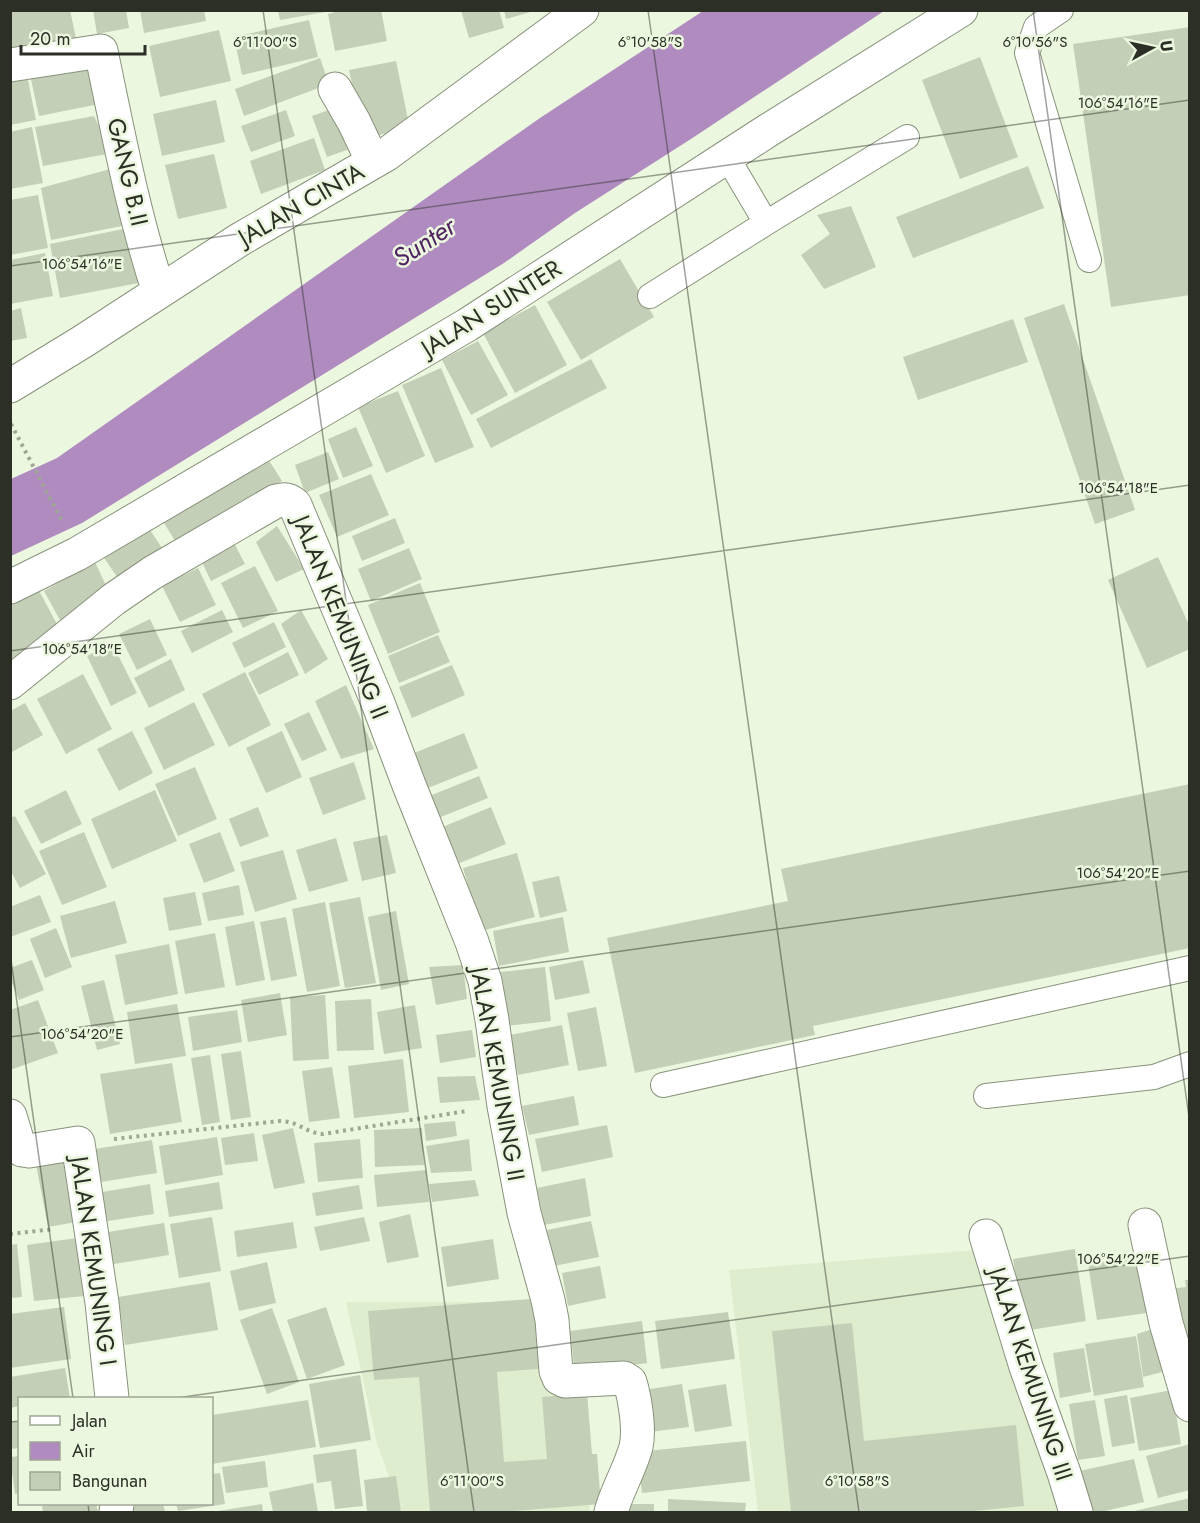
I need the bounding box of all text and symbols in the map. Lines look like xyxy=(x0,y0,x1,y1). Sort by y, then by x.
scale bar xyxy=(21,18,146,56)
north arrow xyxy=(1122,18,1182,78)
text: 20 m xyxy=(30,26,70,52)
text: 6°11'00"S xyxy=(233,31,297,53)
text: 6°10'58"S xyxy=(618,31,682,53)
text: 6°10'56"S xyxy=(1002,31,1068,53)
text: U xyxy=(1154,39,1179,53)
text: 106°54'16"E xyxy=(1078,92,1158,114)
street label: GANG B.II xyxy=(99,114,157,230)
street label: JALAN CINTA xyxy=(229,154,371,256)
water label: Sunter xyxy=(385,207,464,276)
street label: JALAN SUNTER xyxy=(412,251,568,367)
text: 106°54'16"E xyxy=(42,253,122,275)
text: 106°54'18"E xyxy=(1078,477,1158,499)
street label: JALAN KEMUNING II xyxy=(283,507,398,724)
text: 106°54'18"E xyxy=(42,638,122,660)
text: 106°54'20"E xyxy=(1077,862,1159,884)
street label: JALAN KEMUNING II xyxy=(461,961,534,1184)
text: 106°54'20"E xyxy=(41,1023,123,1045)
street label: JALAN KEMUNING I xyxy=(62,1151,126,1368)
text: 106°54'22"E xyxy=(1077,1248,1159,1270)
street label: JALAN KEMUNING III xyxy=(979,1260,1082,1485)
legend xyxy=(18,1397,213,1505)
text: Jalan xyxy=(70,1408,107,1434)
text: Air xyxy=(72,1438,96,1464)
text: Bangunan xyxy=(72,1468,147,1494)
text: 6°11'00"S xyxy=(440,1470,504,1492)
text: 6°10'58"S xyxy=(825,1470,889,1492)

